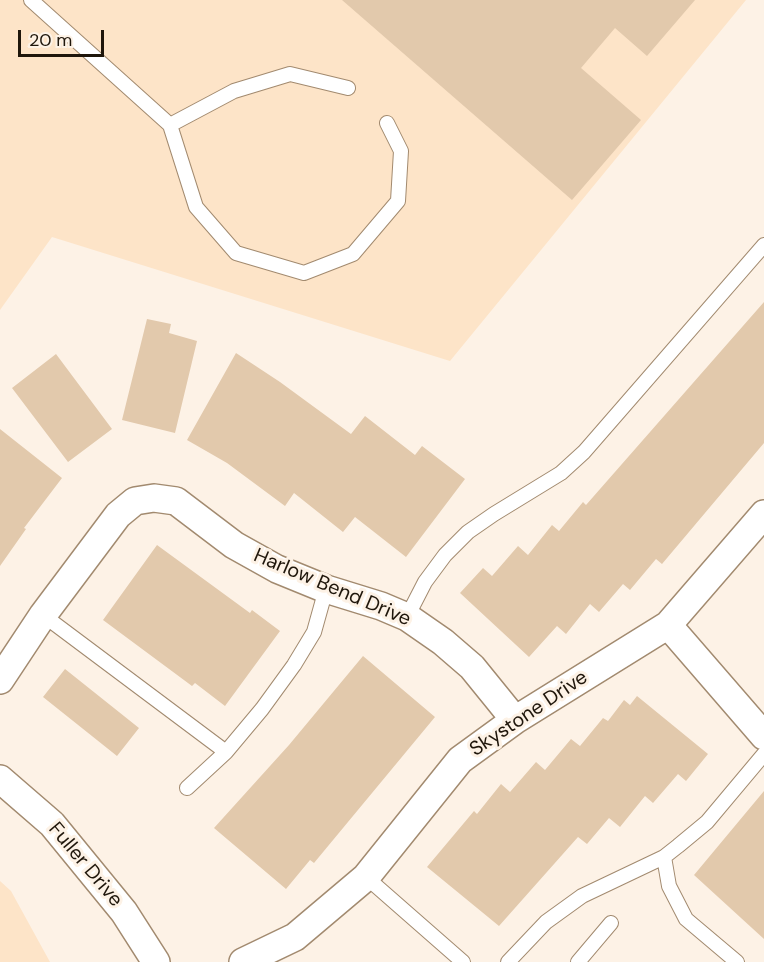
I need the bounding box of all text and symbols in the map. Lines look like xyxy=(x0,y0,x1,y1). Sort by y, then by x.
scale bar xyxy=(21,18,106,56)
text: 20 m xyxy=(29,28,72,52)
street label: Harlow Bend Drive xyxy=(250,544,414,632)
street label: Skystone Drive xyxy=(466,666,592,762)
street label: Fuller Drive xyxy=(43,818,127,912)

